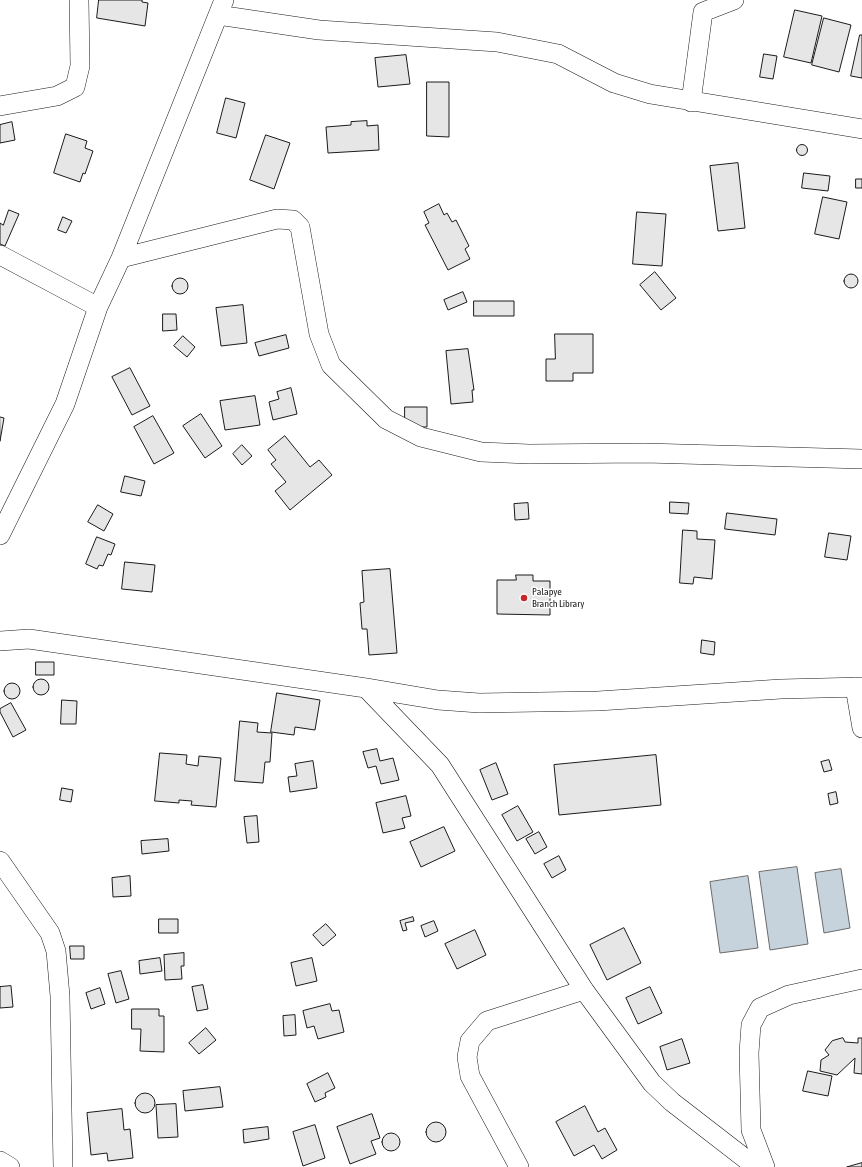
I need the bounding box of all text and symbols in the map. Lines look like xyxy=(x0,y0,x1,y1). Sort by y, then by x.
place label: Palapye Branch Library xyxy=(532,586,584,610)
marker: Palapye Branch Library xyxy=(519,593,529,603)

